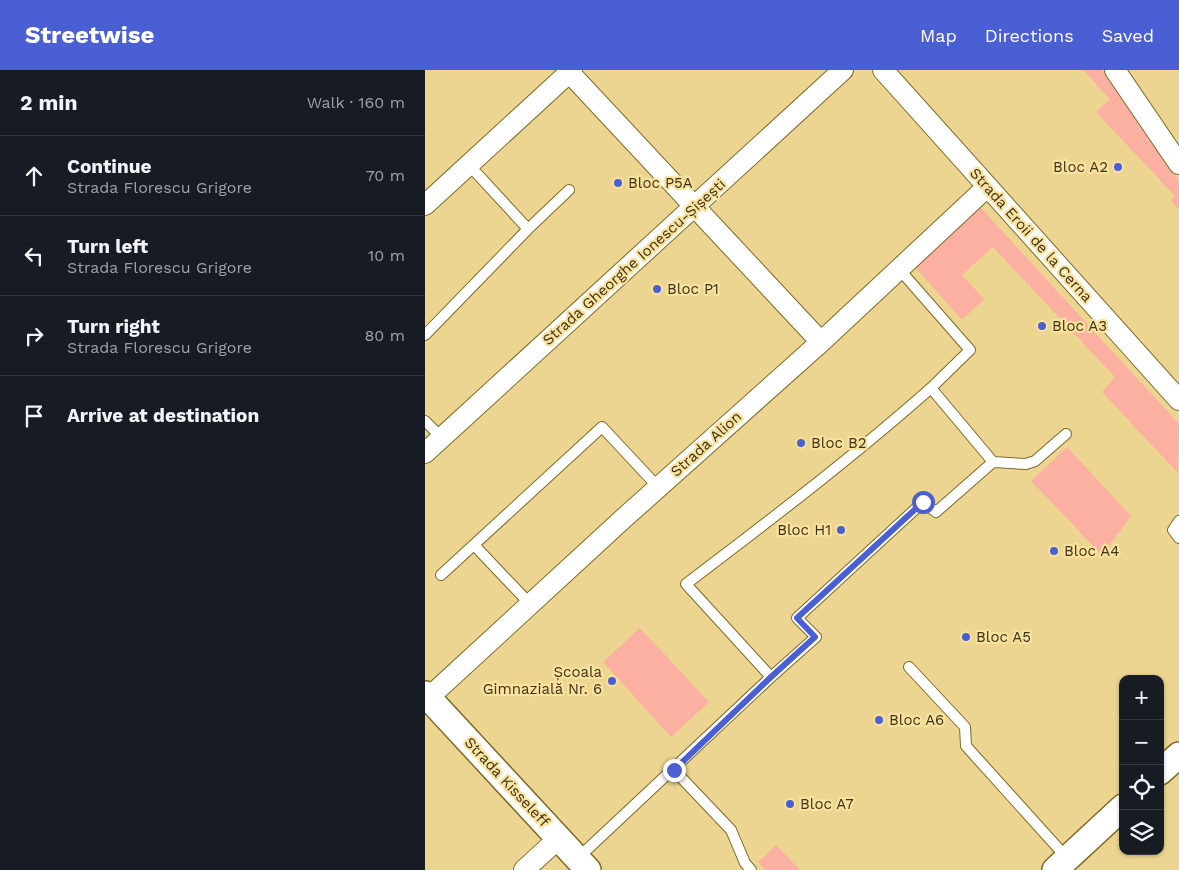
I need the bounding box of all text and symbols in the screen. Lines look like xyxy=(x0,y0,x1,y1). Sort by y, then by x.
text: Streetwise xyxy=(25,21,154,49)
text: Map xyxy=(920,25,957,46)
text: Directions xyxy=(985,25,1074,46)
text: Saved xyxy=(1102,25,1154,46)
text: 2 min xyxy=(20,90,77,115)
text: Walk · 160 m xyxy=(307,93,405,112)
text: Continue xyxy=(67,155,151,178)
place label: Bloc A2 xyxy=(1053,158,1108,176)
marker: Bloc A2 xyxy=(1112,161,1124,173)
icon: ahead xyxy=(20,162,48,190)
street label: Strada Eroii de la Cerna xyxy=(966,164,1096,306)
text: 70 m xyxy=(366,166,405,185)
place label: Bloc P5A xyxy=(628,174,693,192)
street label: Strada Gheorghe Ionescu-Șișești xyxy=(539,175,729,349)
marker: Bloc P5A xyxy=(612,177,624,189)
text: Strada Florescu Grigore xyxy=(67,178,252,197)
text: Turn left xyxy=(67,235,148,258)
icon: left xyxy=(20,242,48,270)
text: 10 m xyxy=(368,246,405,265)
text: Strada Florescu Grigore xyxy=(67,258,252,277)
place label: Bloc P1 xyxy=(667,280,719,298)
marker: Bloc P1 xyxy=(651,283,663,295)
text: Turn right xyxy=(67,315,160,338)
place label: Bloc A3 xyxy=(1052,317,1107,335)
marker: Bloc A3 xyxy=(1036,320,1048,332)
icon: right xyxy=(20,322,48,350)
text: 80 m xyxy=(364,326,405,345)
text: Strada Florescu Grigore xyxy=(67,338,252,357)
icon: arrive xyxy=(20,402,48,430)
text: Arrive at destination xyxy=(67,404,259,427)
street label: Strada Alion xyxy=(667,407,745,481)
place label: Bloc B2 xyxy=(811,434,866,452)
marker: Bloc B2 xyxy=(795,437,807,449)
route start xyxy=(912,491,935,514)
place label: Bloc H1 xyxy=(777,521,831,539)
marker: Bloc H1 xyxy=(835,524,847,536)
place label: Bloc A4 xyxy=(1064,542,1119,560)
marker: Bloc A4 xyxy=(1048,545,1060,557)
place label: Bloc A5 xyxy=(976,628,1031,646)
marker: Bloc A5 xyxy=(960,631,972,643)
place label: Școala Gimnazială Nr. 6 xyxy=(483,663,603,698)
marker: Școala Gimnazială Nr. 6 xyxy=(606,675,618,687)
map controls xyxy=(1119,675,1164,855)
button: + xyxy=(1119,675,1164,720)
place label: Bloc A6 xyxy=(889,711,944,729)
marker: Bloc A6 xyxy=(873,714,885,726)
button: − xyxy=(1119,720,1164,765)
street label: Strada Kisseleff xyxy=(461,733,553,831)
route end xyxy=(663,759,686,782)
button: locate xyxy=(1119,765,1164,810)
place label: Bloc A7 xyxy=(800,795,854,813)
marker: Bloc A7 xyxy=(784,798,796,810)
button: layers xyxy=(1119,810,1164,855)

